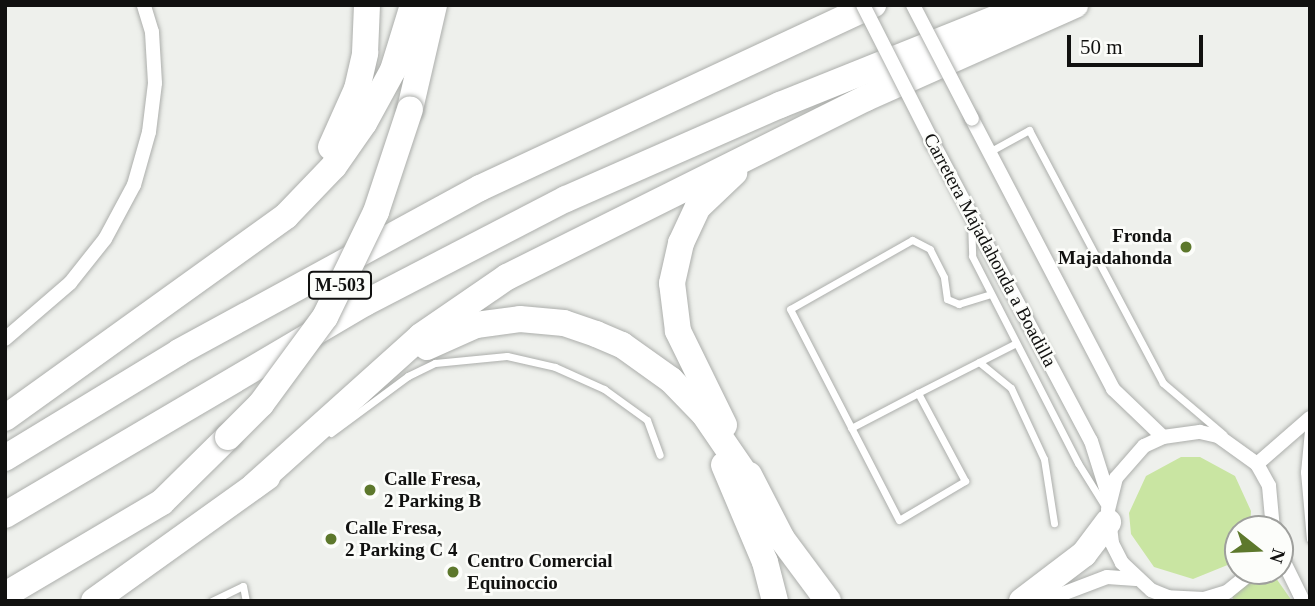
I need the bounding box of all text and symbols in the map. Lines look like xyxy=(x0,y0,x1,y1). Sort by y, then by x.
scale bar xyxy=(1070,21,1206,65)
text: 50 m xyxy=(1080,35,1123,59)
street label: Carretera Majadahonda a Boadilla xyxy=(919,129,1061,371)
place label: Fronda Majadahonda xyxy=(1058,225,1172,269)
marker: Fronda Majadahonda xyxy=(1178,239,1194,255)
road number: M-503 xyxy=(307,270,373,300)
place label: Calle Fresa, 2 Parking B xyxy=(384,468,481,512)
marker: Calle Fresa, 2 Parking B xyxy=(362,482,378,498)
north arrow xyxy=(1224,515,1294,585)
place label: Calle Fresa, 2 Parking C 4 xyxy=(345,517,457,561)
marker: Calle Fresa, 2 Parking C 4 xyxy=(323,531,339,547)
text: N xyxy=(1265,546,1290,566)
place label: Centro Comercial Equinoccio xyxy=(467,550,612,594)
marker: Centro Comercial Equinoccio xyxy=(445,564,461,580)

